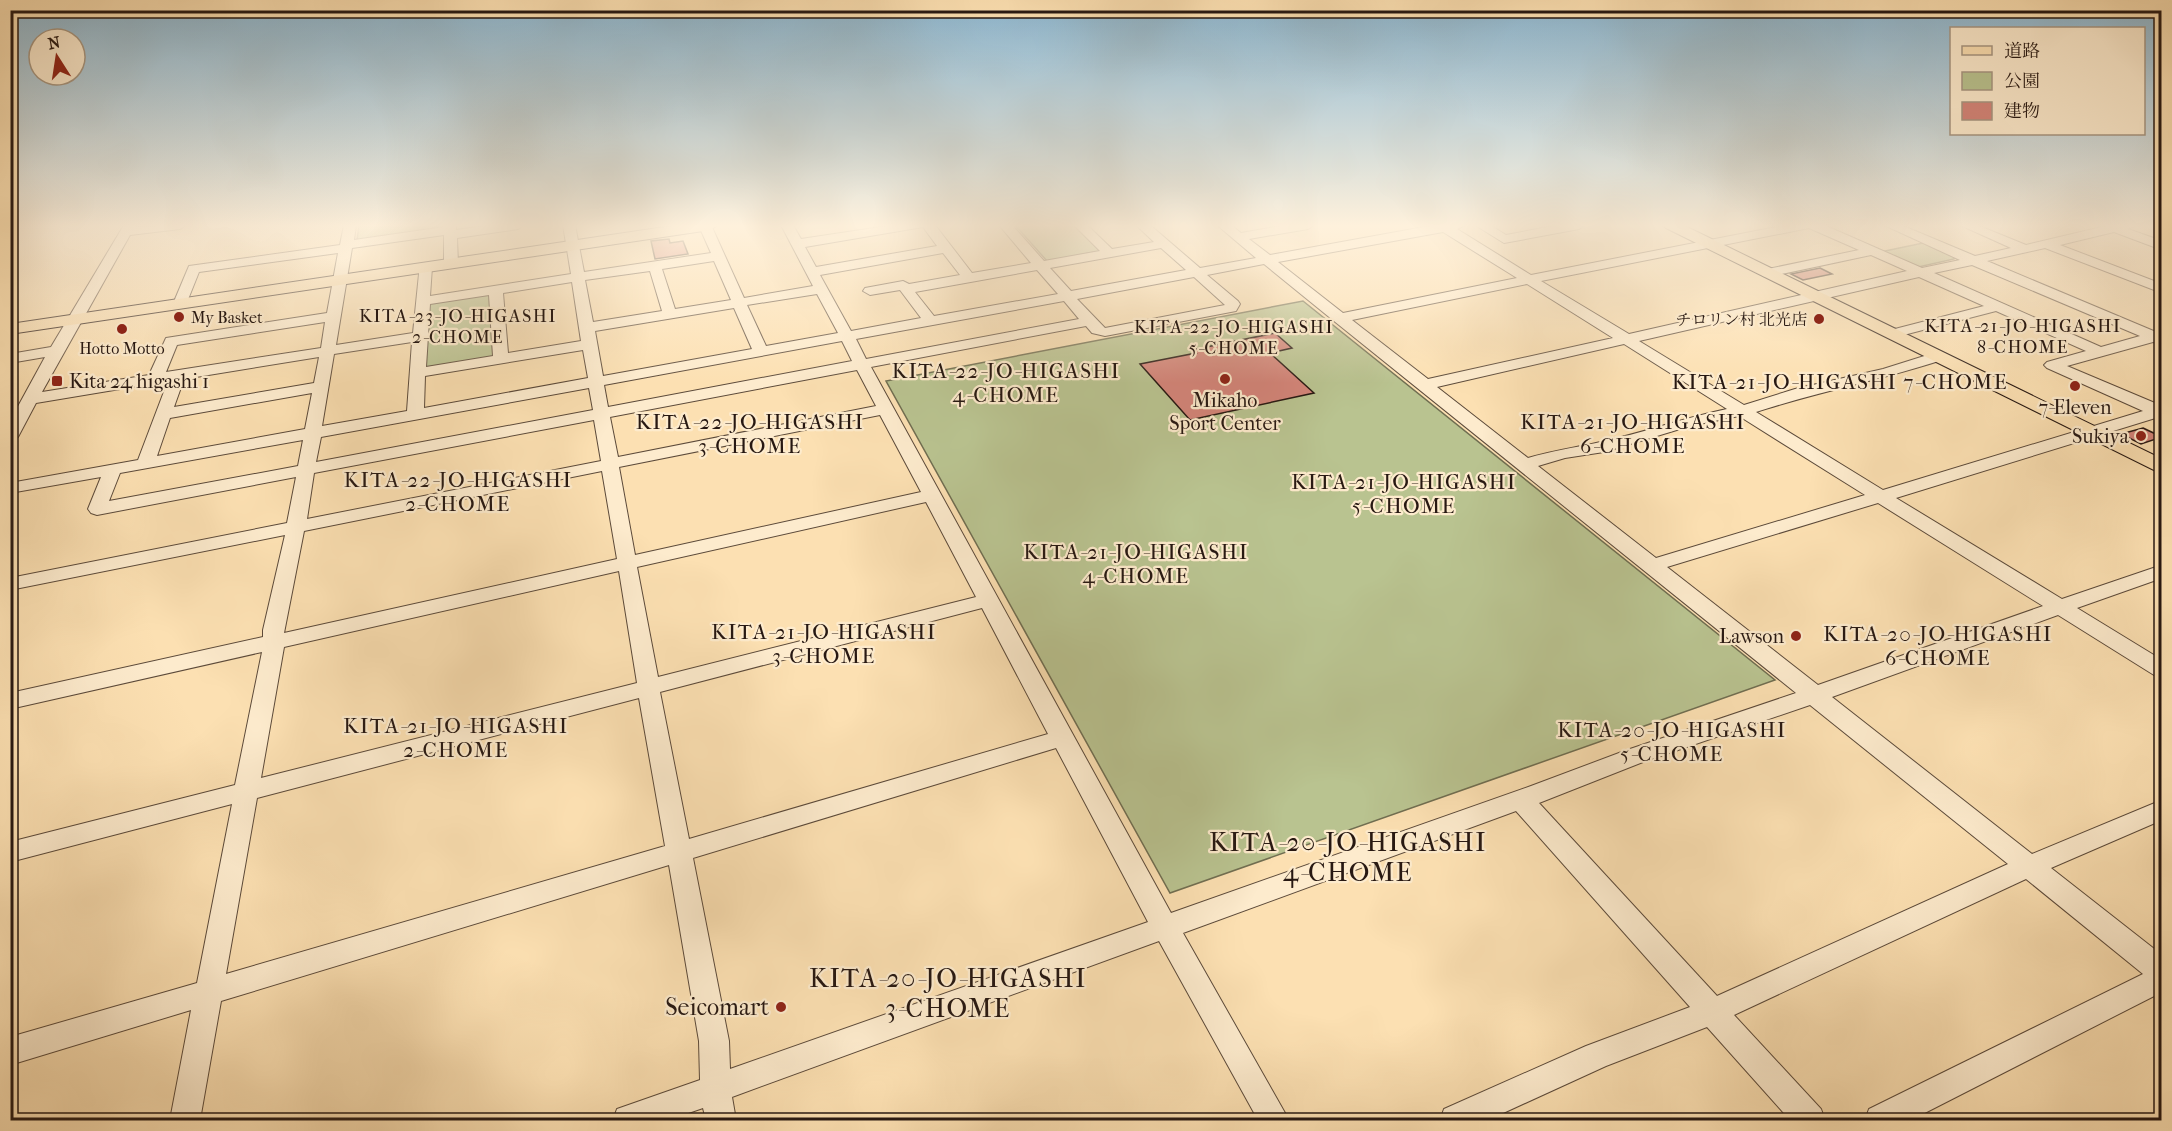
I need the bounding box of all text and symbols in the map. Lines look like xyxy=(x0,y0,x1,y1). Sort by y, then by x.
north arrow xyxy=(27,27,87,87)
legend xyxy=(1950,27,2145,135)
text: N xyxy=(46,32,63,53)
text: 道路 xyxy=(2004,41,2040,62)
text: 公園 xyxy=(2004,71,2040,92)
text: 建物 xyxy=(2004,101,2040,122)
district label: KITA-23-JO-HIGASHI 2-CHOME xyxy=(359,306,557,348)
place label: My Basket xyxy=(191,308,263,327)
marker: My Basket xyxy=(172,310,186,324)
place label: チロリン村 北光店 xyxy=(1676,310,1807,329)
marker: チロリン村 北光店 xyxy=(1812,312,1826,326)
district label: KITA-21-JO-HIGASHI 8-CHOME xyxy=(1924,316,2122,358)
district label: KITA-22-JO-HIGASHI 5-CHOME xyxy=(1134,317,1334,359)
marker: Hotto Motto xyxy=(115,322,129,336)
place label: Hotto Motto xyxy=(79,339,165,358)
district label: KITA-22-JO-HIGASHI 4-CHOME xyxy=(892,359,1120,407)
place label: Kita 24 higashi 1 xyxy=(69,370,209,393)
district label: KITA-21-JO-HIGASHI 7-CHOME xyxy=(1672,370,2008,394)
marker: Mikaho Sport Center xyxy=(1218,372,1232,386)
marker: Kita 24 higashi 1 xyxy=(50,374,64,388)
marker: 7-Eleven xyxy=(2068,379,2082,393)
place label: Mikaho Sport Center xyxy=(1169,389,1281,435)
place label: 7-Eleven xyxy=(2038,396,2112,419)
district label: KITA-22-JO-HIGASHI 3-CHOME xyxy=(636,410,864,458)
district label: KITA-21-JO-HIGASHI 6-CHOME xyxy=(1520,410,1746,458)
place label: Sukiya xyxy=(2072,425,2130,448)
marker: Sukiya xyxy=(2134,429,2148,443)
district label: KITA-22-JO-HIGASHI 2-CHOME xyxy=(344,468,572,516)
district label: KITA-21-JO-HIGASHI 5-CHOME xyxy=(1291,470,1517,518)
district label: KITA-21-JO-HIGASHI 4-CHOME xyxy=(1023,540,1249,588)
district label: KITA-21-JO-HIGASHI 3-CHOME xyxy=(711,620,937,668)
district label: KITA-20-JO-HIGASHI 6-CHOME xyxy=(1823,622,2053,670)
place label: Lawson xyxy=(1719,625,1784,648)
marker: Lawson xyxy=(1789,629,1803,643)
district label: KITA-21-JO-HIGASHI 2-CHOME xyxy=(343,714,569,762)
district label: KITA-20-JO-HIGASHI 5-CHOME xyxy=(1557,718,1787,766)
district label: KITA-20-JO-HIGASHI 4-CHOME xyxy=(1209,827,1487,888)
district label: KITA-20-JO-HIGASHI 3-CHOME xyxy=(809,963,1087,1024)
place label: Seicomart xyxy=(665,993,769,1021)
marker: Seicomart xyxy=(774,1000,788,1014)

